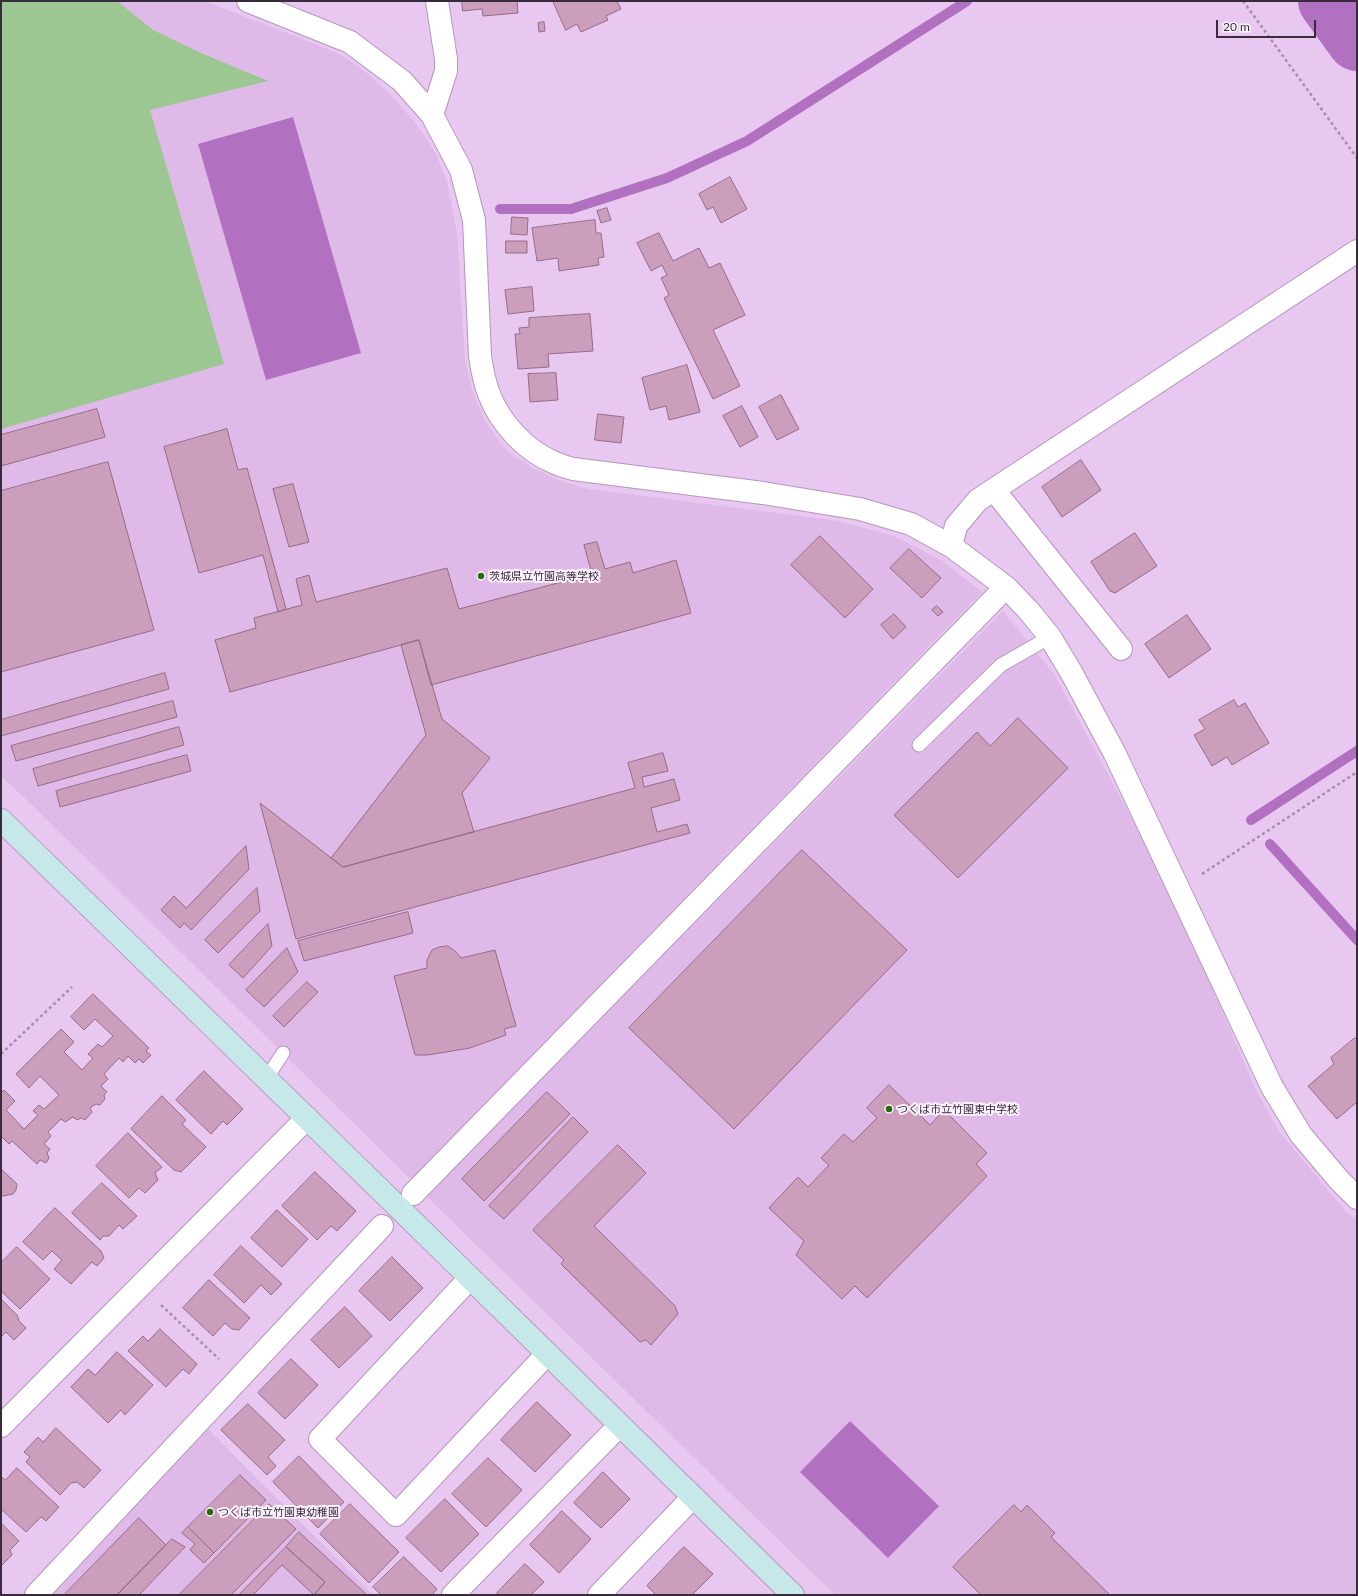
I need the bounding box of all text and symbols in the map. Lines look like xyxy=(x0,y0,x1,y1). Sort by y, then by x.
scale bar xyxy=(1218,12,1318,38)
text: 20 m xyxy=(1223,19,1250,34)
place label: 茨城県立竹園高等学校 xyxy=(489,569,599,583)
marker: 茨城県立竹園高等学校 xyxy=(476,571,486,581)
place label: つくば市立竹園東中学校 xyxy=(897,1102,1018,1116)
marker: つくば市立竹園東中学校 xyxy=(884,1104,894,1114)
place label: つくば市立竹園東幼稚園 xyxy=(218,1505,339,1519)
marker: つくば市立竹園東幼稚園 xyxy=(205,1507,215,1517)

